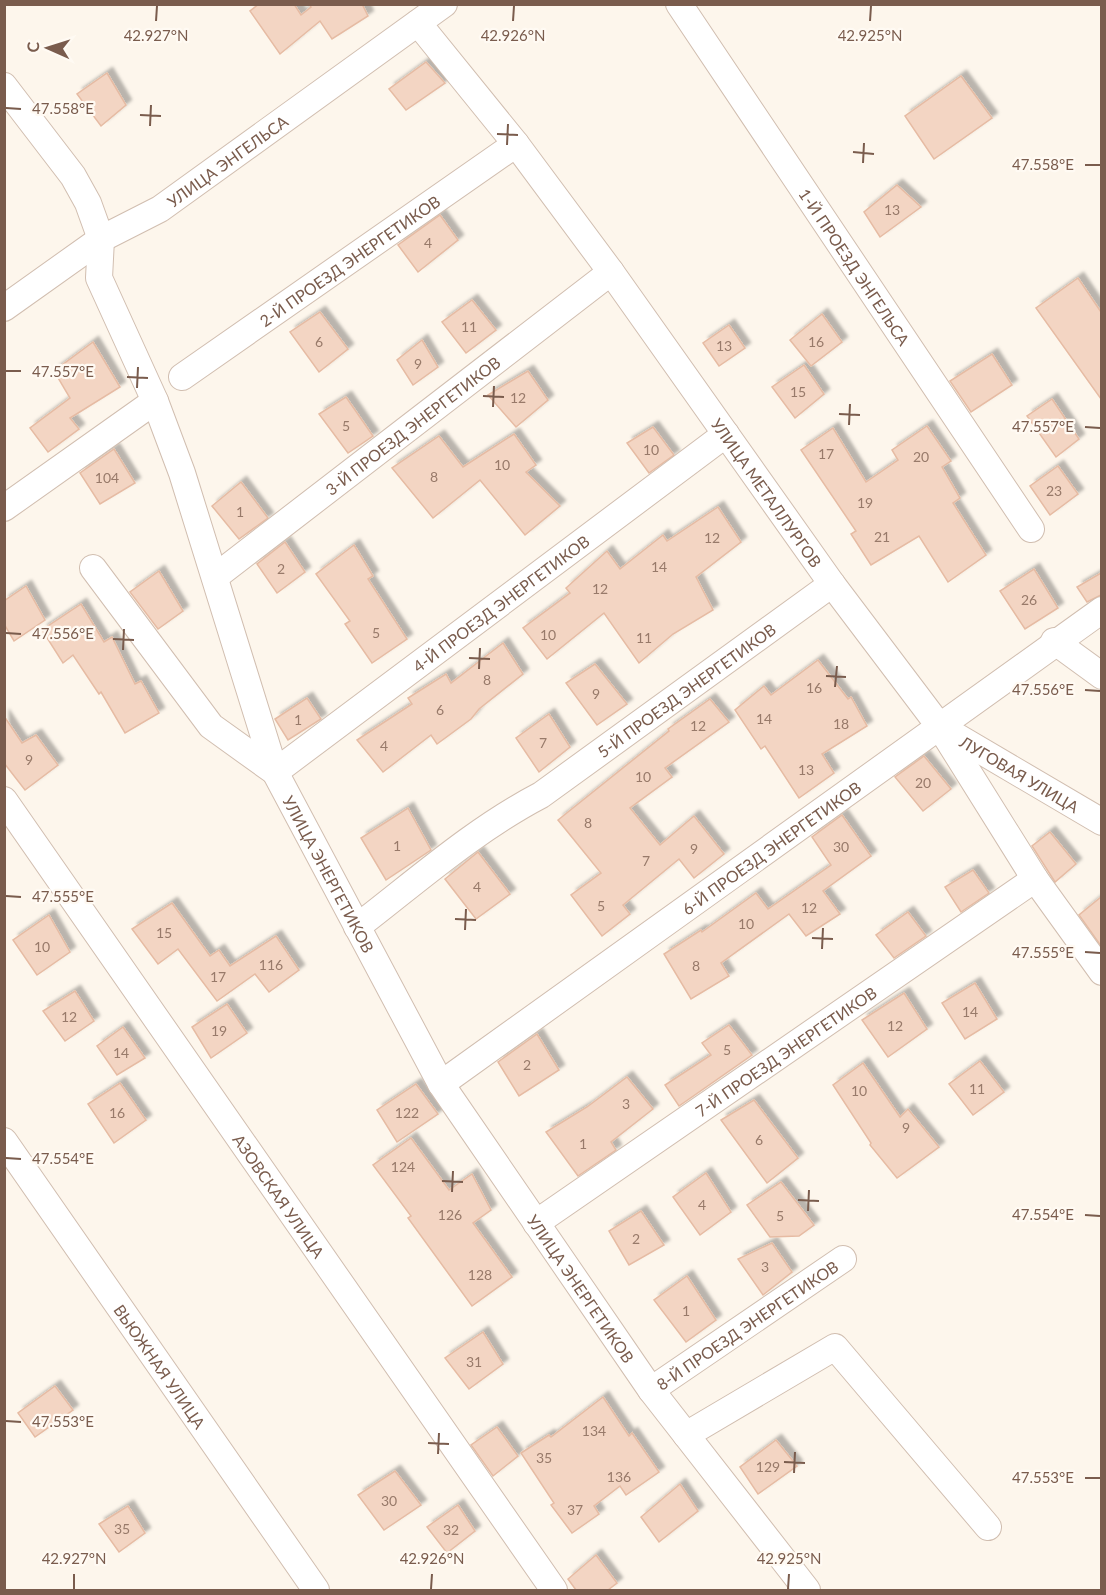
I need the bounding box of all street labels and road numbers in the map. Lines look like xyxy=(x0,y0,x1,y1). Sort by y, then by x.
street label: УЛИЦА ЭНГЕЛЬСА xyxy=(163,111,291,210)
street label: 1-Й ПРОЕЗД ЭНГЕЛЬСА xyxy=(796,185,914,349)
street label: 2-Й ПРОЕЗД ЭНЕРГЕТИКОВ xyxy=(255,191,443,330)
street label: 3-Й ПРОЕЗД ЭНЕРГЕТИКОВ xyxy=(321,352,503,498)
street label: УЛИЦА МЕТАЛЛУРГОВ xyxy=(708,414,826,570)
street label: 4-Й ПРОЕЗД ЭНЕРГЕТИКОВ xyxy=(409,531,593,675)
street label: 5-Й ПРОЕЗД ЭНЕРГЕТИКОВ xyxy=(593,619,779,761)
street label: ЛУГОВАЯ УЛИЦА xyxy=(956,731,1083,816)
street label: 6-Й ПРОЕЗД ЭНЕРГЕТИКОВ xyxy=(678,777,864,918)
street label: УЛИЦА ЭНЕРГЕТИКОВ xyxy=(280,792,379,955)
street label: 7-Й ПРОЕЗД ЭНЕРГЕТИКОВ xyxy=(691,982,880,1120)
street label: АЗОВСКАЯ УЛИЦА xyxy=(230,1130,329,1261)
street label: УЛИЦА ЭНЕРГЕТИКОВ xyxy=(524,1211,639,1366)
street label: 8-Й ПРОЕЗД ЭНЕРГЕТИКОВ xyxy=(652,1256,841,1393)
street label: ВЬЮЖНАЯ УЛИЦА xyxy=(111,1300,210,1432)

